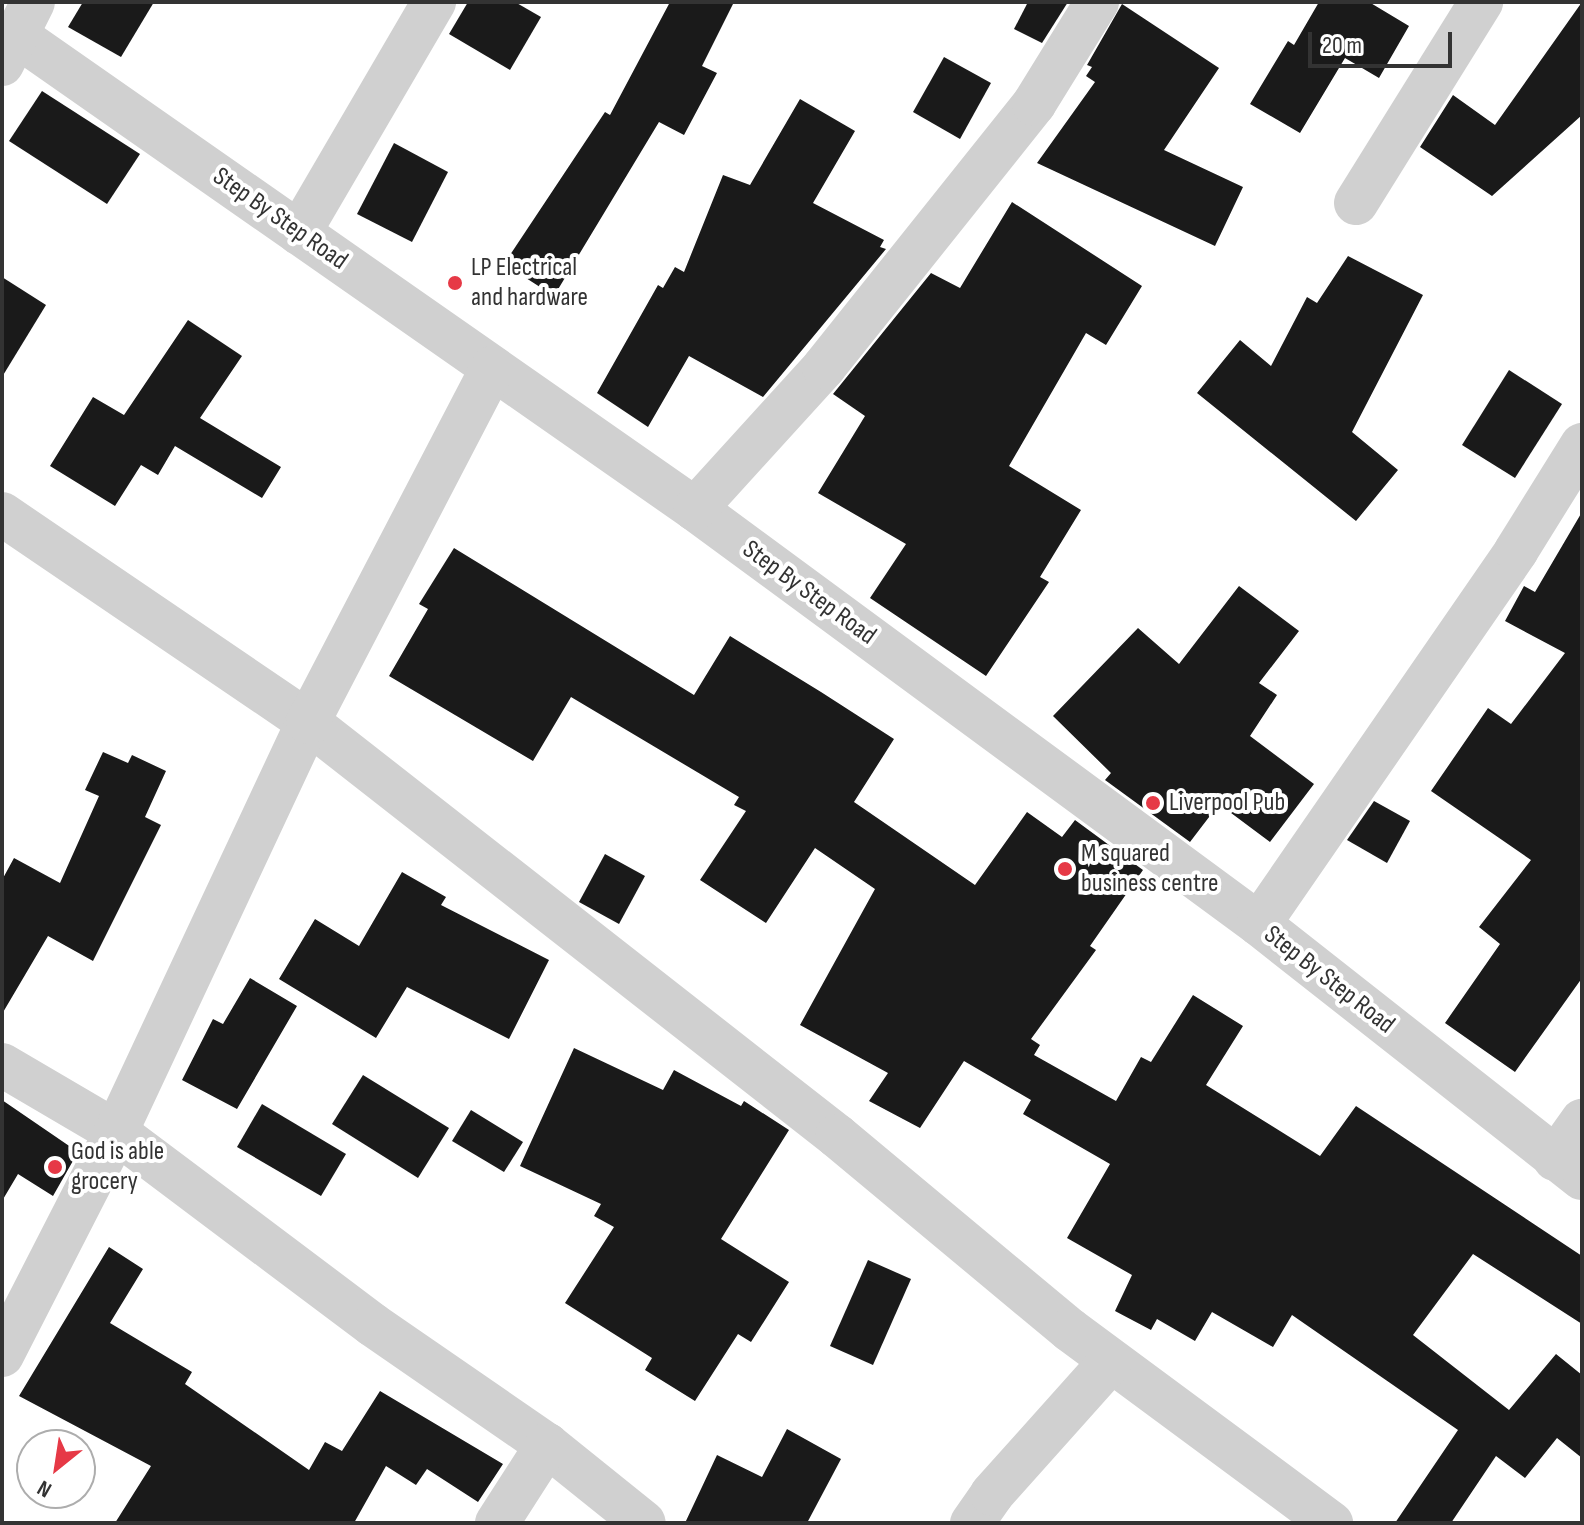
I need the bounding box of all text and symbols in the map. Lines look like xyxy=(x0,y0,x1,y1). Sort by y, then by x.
scale bar xyxy=(1312,16,1456,66)
text: 20 m xyxy=(1322,31,1362,60)
street label: Step By Step Road xyxy=(207,161,353,277)
place label: LP Electrical and hardware xyxy=(471,252,588,314)
marker: LP Electrical and hardware xyxy=(446,274,464,292)
street label: Step By Step Road xyxy=(736,534,882,652)
place label: Liverpool Pub xyxy=(1169,787,1285,819)
marker: Liverpool Pub xyxy=(1144,794,1162,812)
place label: M squared business centre xyxy=(1081,838,1218,900)
marker: M squared business centre xyxy=(1056,860,1074,878)
street label: Step By Step Road xyxy=(1257,919,1401,1041)
place label: God is able grocery xyxy=(71,1136,164,1198)
marker: God is able grocery xyxy=(46,1158,64,1176)
north arrow xyxy=(16,1429,96,1509)
text: N xyxy=(33,1474,57,1503)

